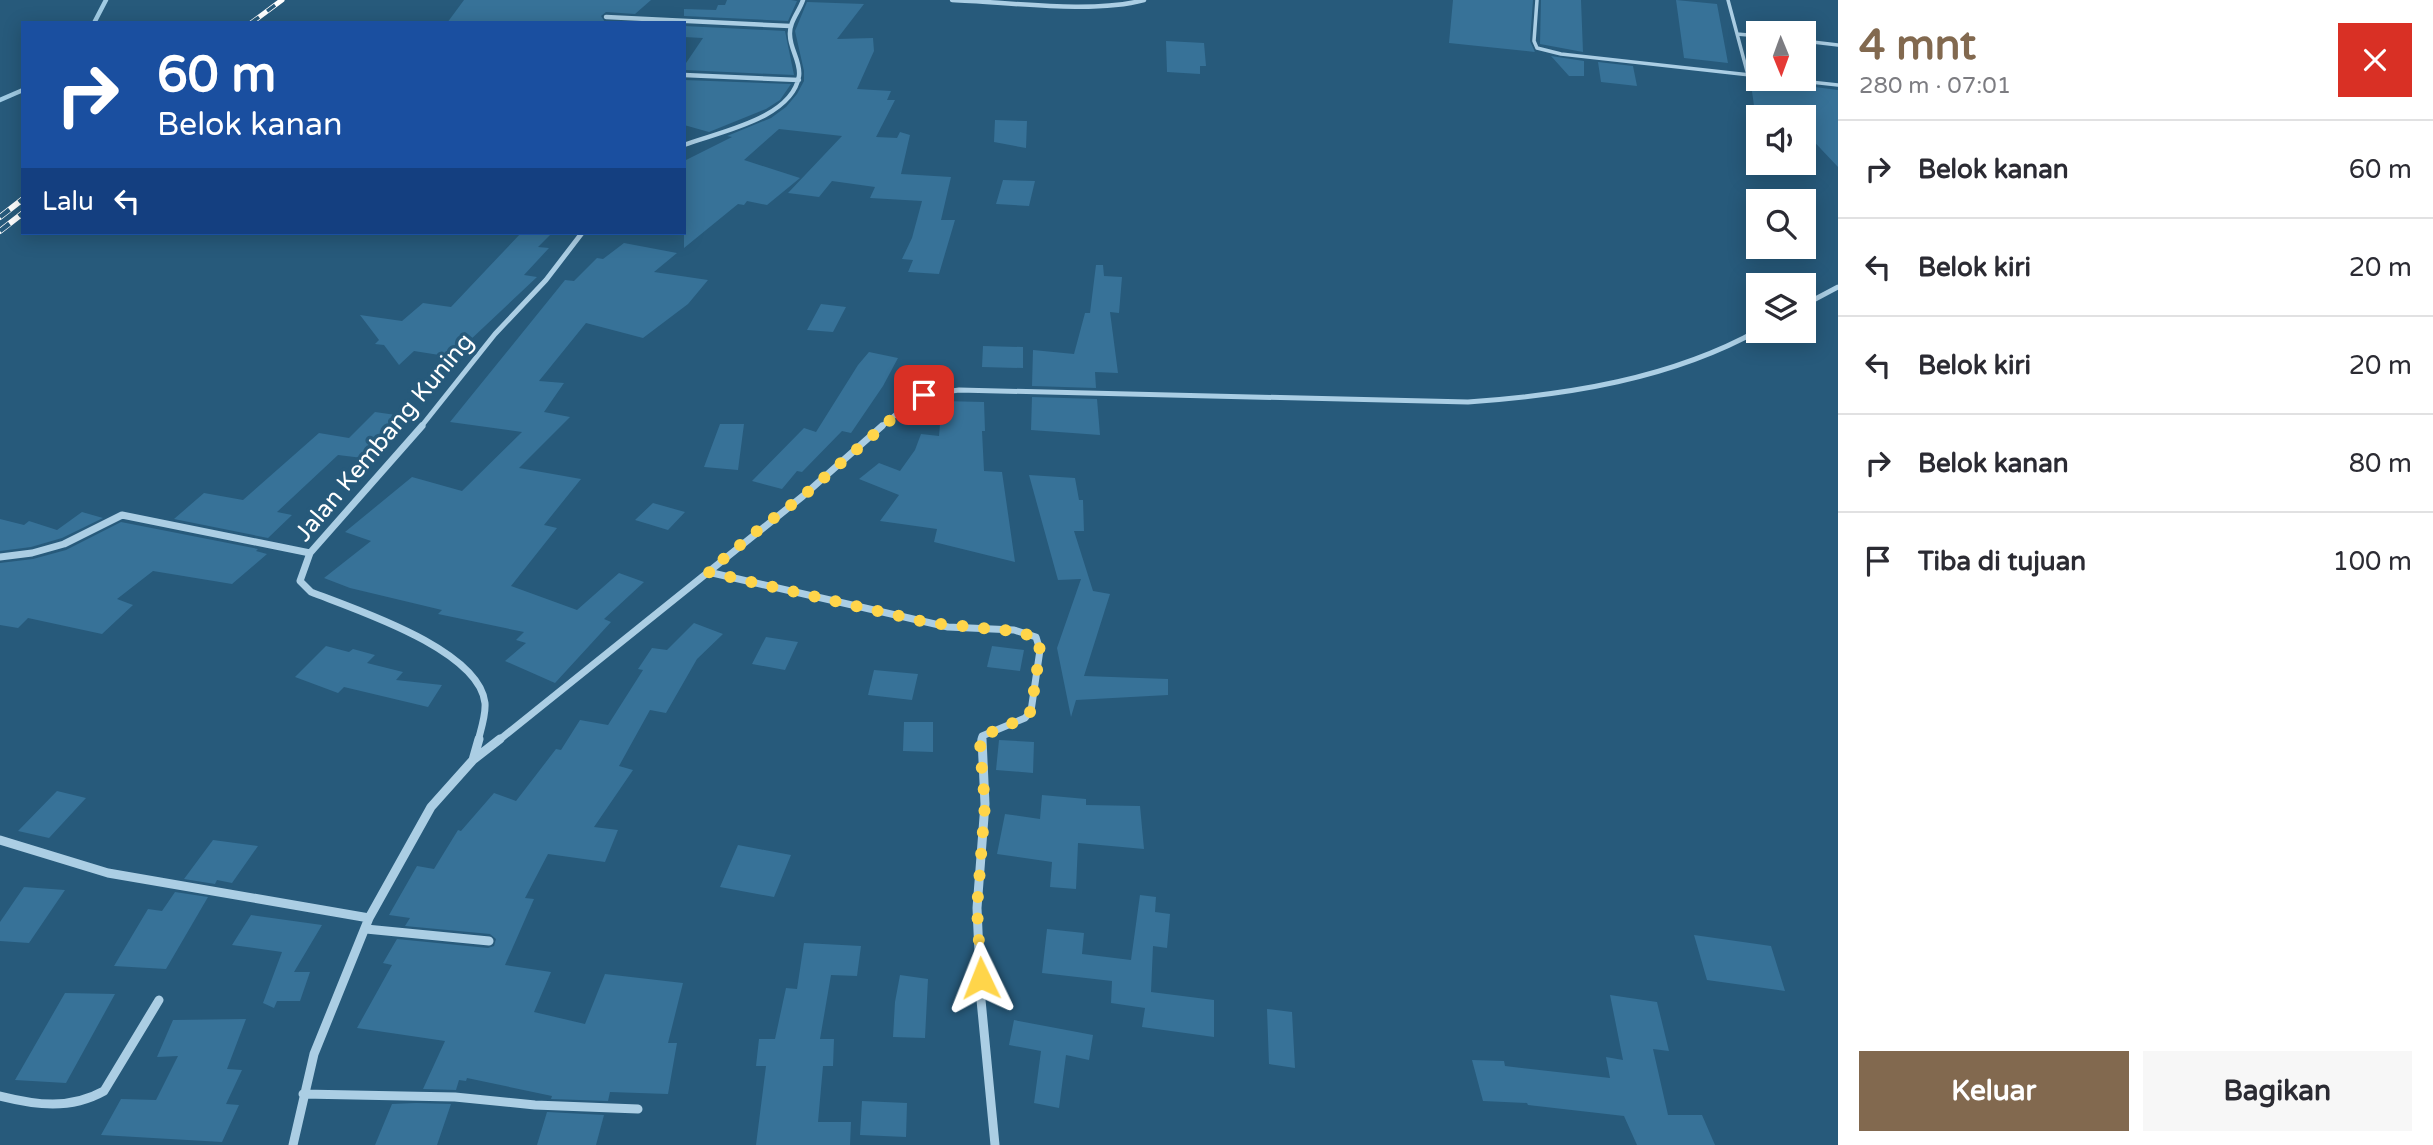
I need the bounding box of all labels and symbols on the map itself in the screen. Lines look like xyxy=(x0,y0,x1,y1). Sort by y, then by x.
north arrow xyxy=(1746,21,1816,91)
street label: Jalan Kembang Kuning xyxy=(289,328,480,547)
pin xyxy=(894,365,954,425)
position arrow xyxy=(944,941,1018,1015)

